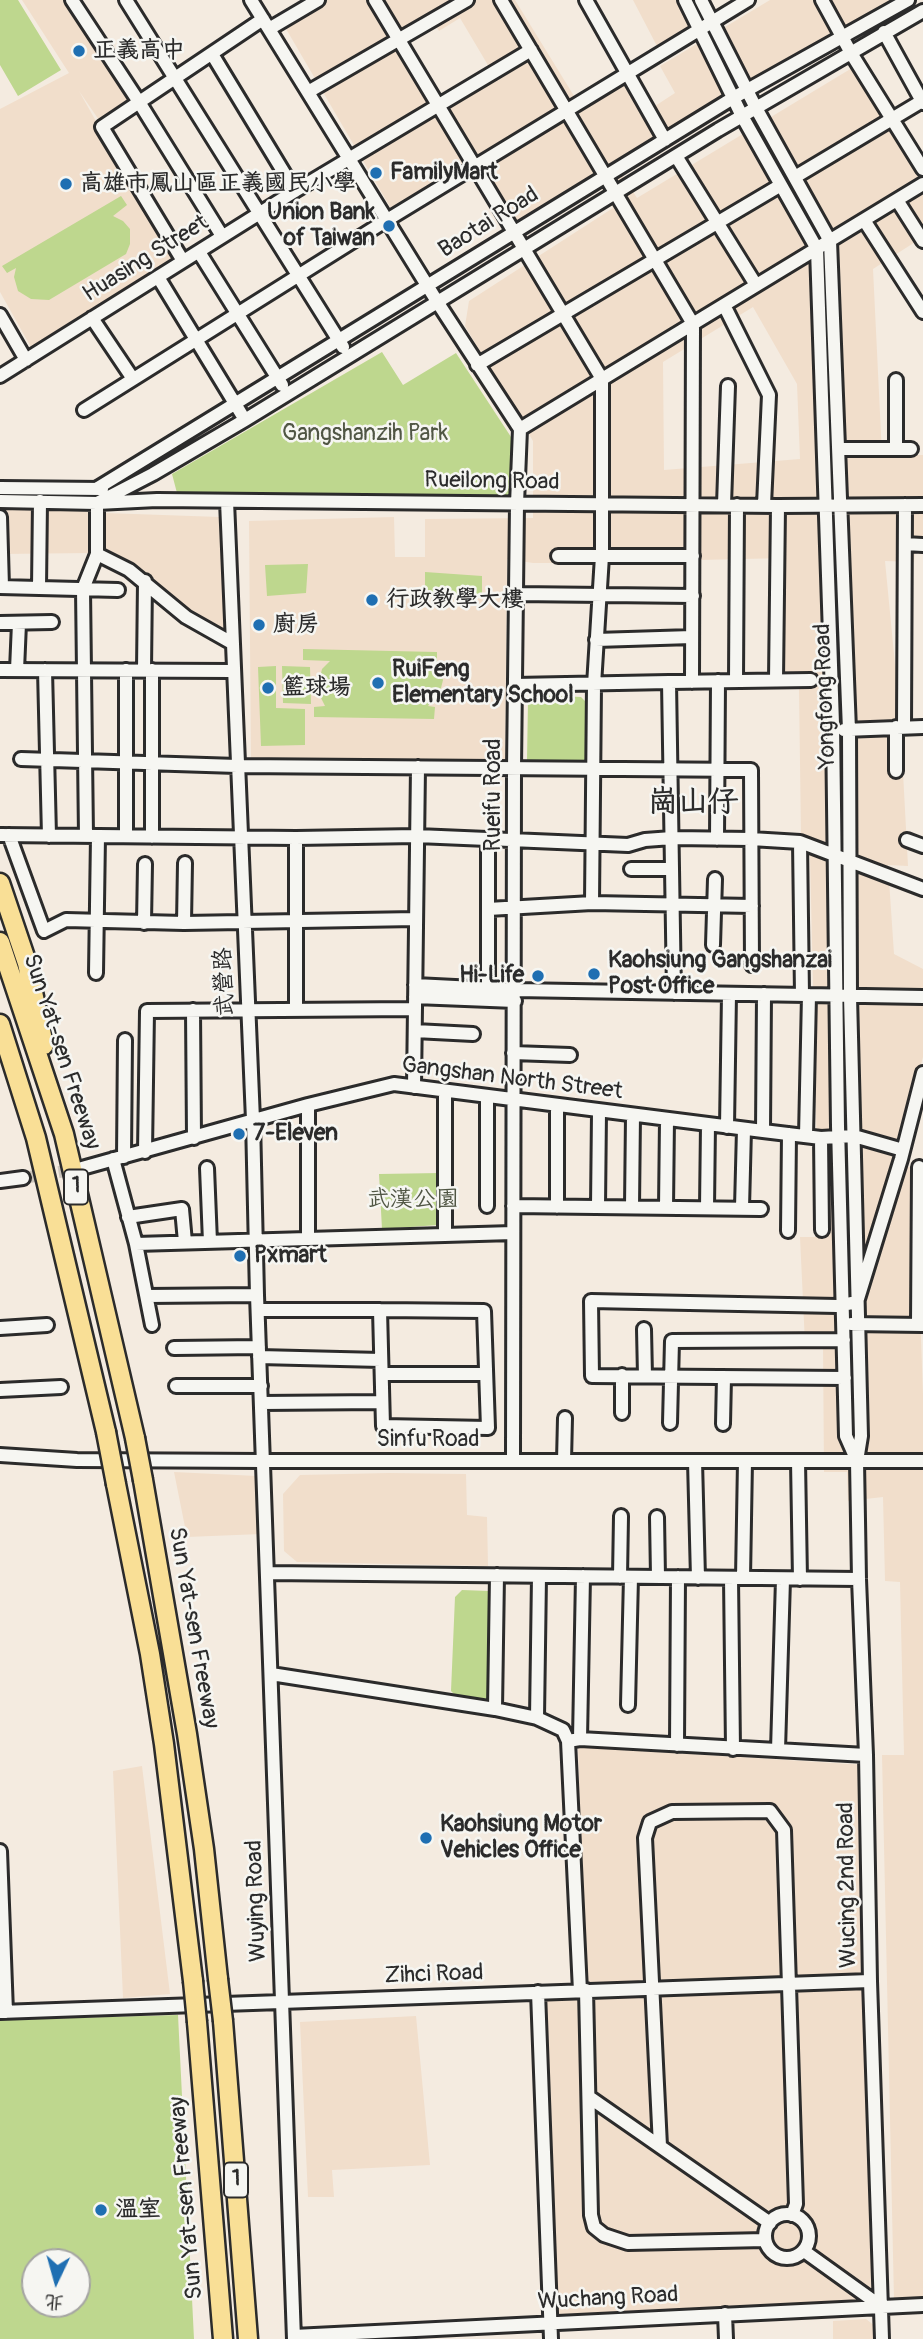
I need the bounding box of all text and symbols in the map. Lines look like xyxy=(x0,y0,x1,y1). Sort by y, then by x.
place label: 正義高中 xyxy=(93,37,185,65)
marker: 正義高中 xyxy=(71,43,87,59)
place label: FamilyMart xyxy=(390,159,498,187)
marker: FamilyMart xyxy=(368,165,384,181)
place label: 高雄市鳳山區正義國民小學 xyxy=(80,170,356,198)
marker: 高雄市鳳山區正義國民小學 xyxy=(58,176,74,192)
street label: Baotai Road xyxy=(434,181,544,265)
place label: Union Bank of Taiwan xyxy=(267,199,375,253)
street label: Huasing Street xyxy=(78,209,214,309)
marker: Union Bank of Taiwan xyxy=(381,218,397,234)
park label: Gangshanzih Park xyxy=(282,420,448,448)
street label: Rueilong Road xyxy=(424,467,560,497)
place label: 行政教學大樓 xyxy=(386,586,524,614)
marker: 行政教學大樓 xyxy=(364,592,380,608)
place label: 廚房 xyxy=(273,611,319,639)
marker: 廚房 xyxy=(251,617,267,633)
street label: Yongfong Road xyxy=(810,623,842,769)
place label: RuiFeng Elementary School xyxy=(392,656,574,710)
place label: 籃球場 xyxy=(282,674,351,702)
marker: RuiFeng Elementary School xyxy=(370,675,386,691)
marker: 籃球場 xyxy=(260,680,276,696)
street label: Rueifu Road xyxy=(480,739,508,851)
district label: 崗山仔 xyxy=(648,785,738,821)
street label: 武營路 xyxy=(210,947,240,1017)
place label: Kaohsiung Gangshanzai Post Office xyxy=(608,947,832,1001)
street label: Sun Yat-sen Freeway xyxy=(16,951,106,1153)
place label: Hi-Life xyxy=(459,962,524,990)
marker: Kaohsiung Gangshanzai Post Office xyxy=(586,966,602,982)
marker: Hi-Life xyxy=(530,968,546,984)
street label: Gangshan North Street xyxy=(400,1052,624,1106)
place label: 7-Eleven xyxy=(253,1120,338,1148)
marker: 7-Eleven xyxy=(231,1126,247,1142)
road number: 1 xyxy=(64,1170,88,1204)
park label: 武漢公園 xyxy=(367,1186,459,1214)
place label: Pxmart xyxy=(254,1242,327,1270)
marker: Pxmart xyxy=(232,1248,248,1264)
street label: Sinfu Road xyxy=(377,1426,479,1454)
street label: Sun Yat-sen Freeway xyxy=(162,1525,224,1731)
street label: Wucing 2nd Road xyxy=(833,1802,863,1968)
place label: Kaohsiung Motor Vehicles Office xyxy=(440,1811,602,1865)
marker: Kaohsiung Motor Vehicles Office xyxy=(418,1830,434,1846)
street label: Wuying Road xyxy=(241,1840,273,1962)
street label: Zihci Road xyxy=(384,1959,484,1991)
street label: Sun Yat-sen Freeway xyxy=(164,2095,210,2301)
road number: 1 xyxy=(224,2162,248,2198)
place label: 溫室 xyxy=(115,2196,161,2224)
marker: 溫室 xyxy=(93,2202,109,2218)
north arrow xyxy=(21,2248,91,2318)
street label: Wuchang Road xyxy=(537,2282,679,2316)
text: 北 xyxy=(44,2289,65,2315)

